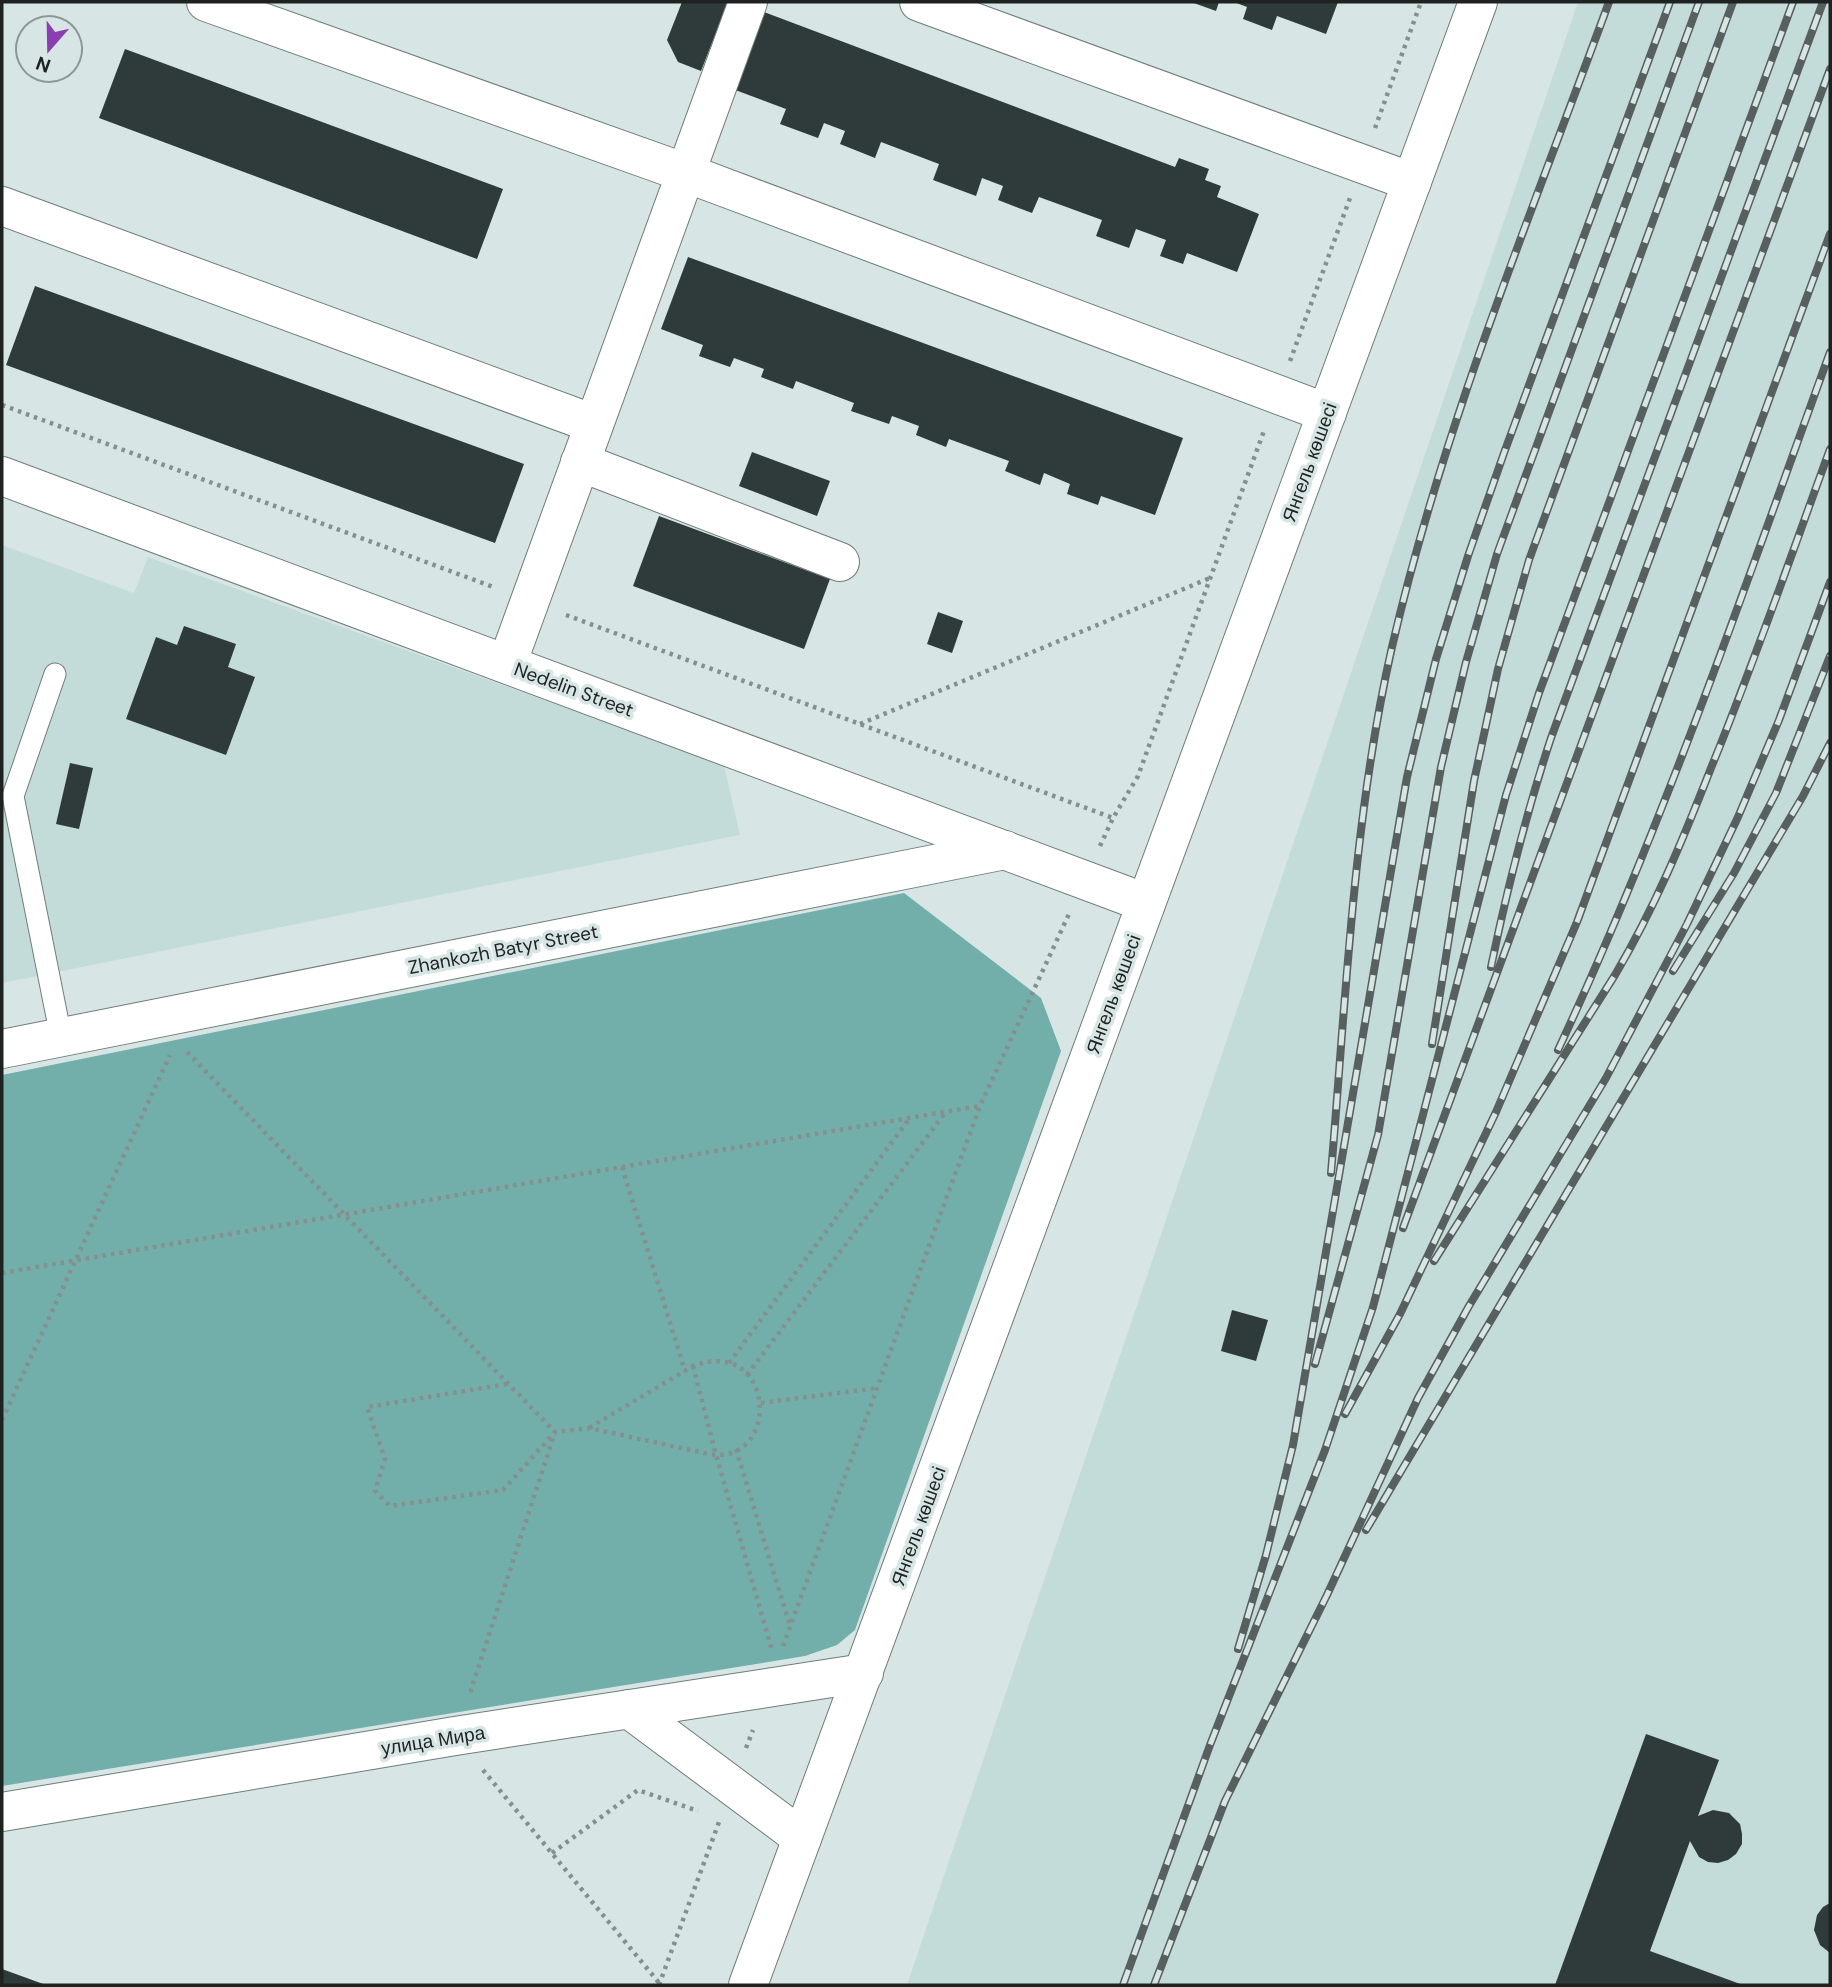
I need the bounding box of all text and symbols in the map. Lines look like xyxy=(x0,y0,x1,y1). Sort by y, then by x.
north arrow xyxy=(14,14,84,84)
text: N xyxy=(33,50,54,79)
street label: Янгель көшесі xyxy=(1276,399,1343,525)
street label: Nedelin Street xyxy=(511,656,637,723)
street label: Zhankozh Batyr Street xyxy=(406,919,600,980)
street label: Янгель көшесі xyxy=(1080,931,1147,1057)
street label: Янгель көшесі xyxy=(885,1463,952,1589)
street label: улица Мира xyxy=(379,1720,487,1761)

